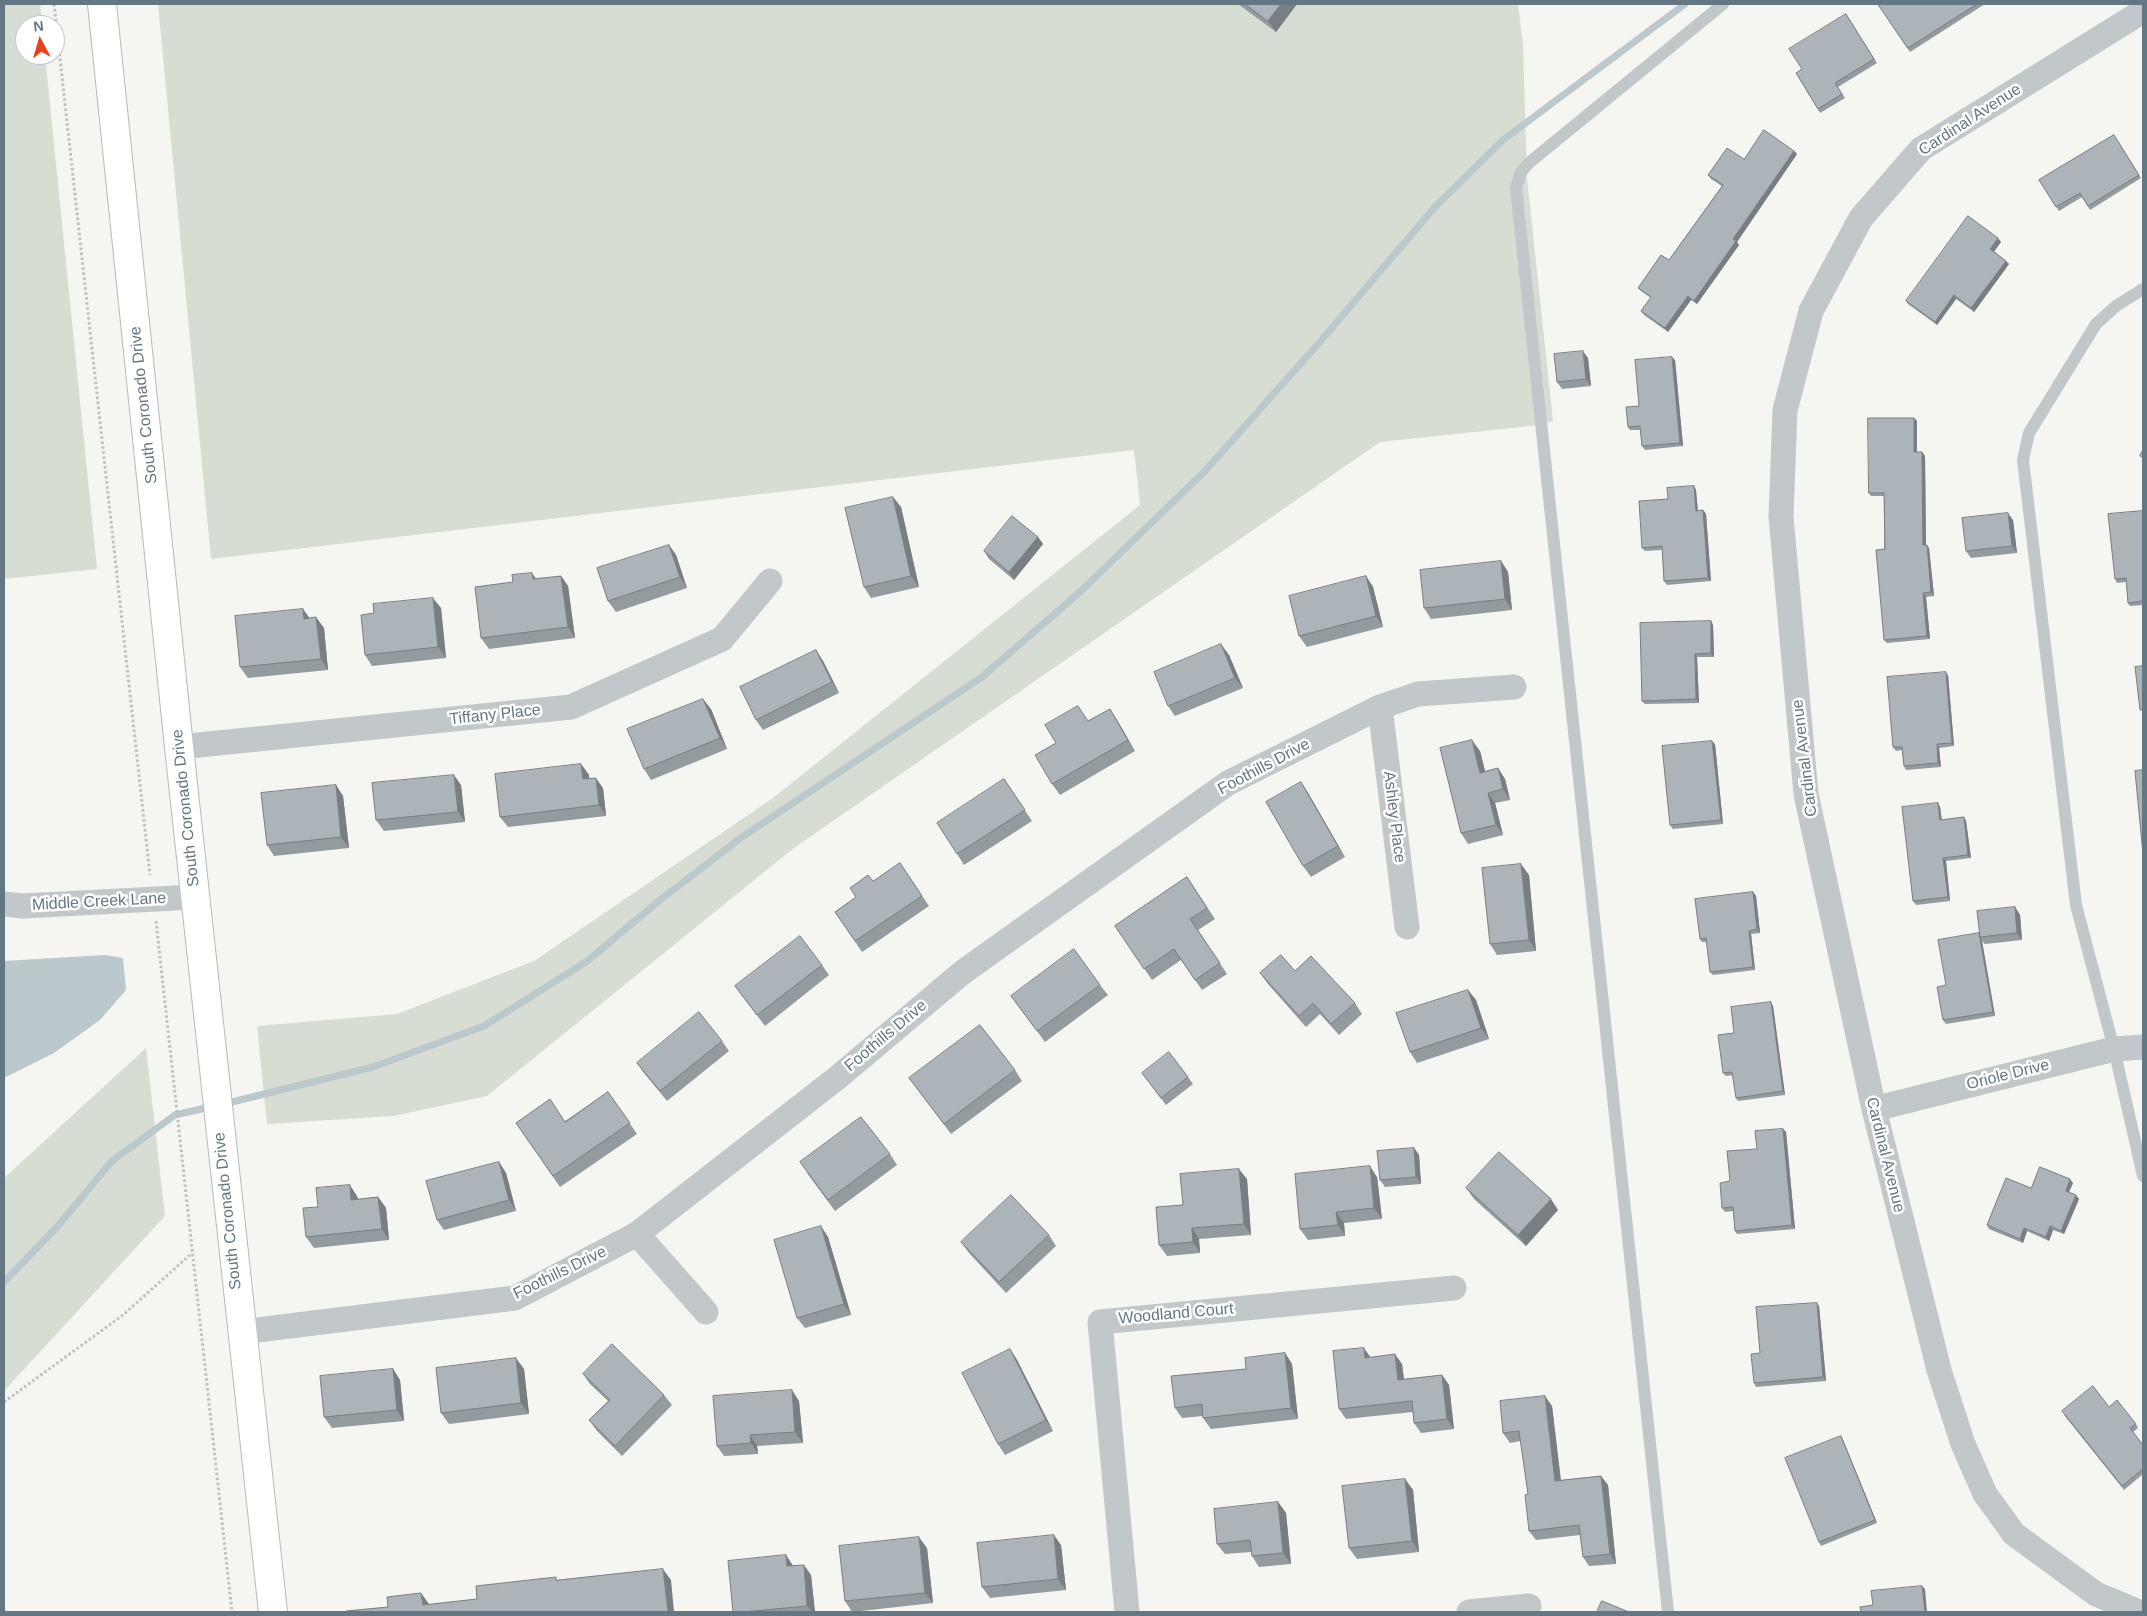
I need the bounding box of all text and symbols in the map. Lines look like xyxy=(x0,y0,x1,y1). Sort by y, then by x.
north arrow xyxy=(15,15,65,65)
text: N xyxy=(33,18,44,35)
street label: Cardinal Avenue xyxy=(1915,80,2025,160)
street label: South Coronado Drive xyxy=(126,325,162,485)
street label: Cardinal Avenue xyxy=(1788,698,1822,818)
street label: Tiffany Place xyxy=(448,701,542,729)
street label: South Coronado Drive xyxy=(168,728,204,888)
street label: Foothills Drive xyxy=(1215,735,1313,799)
street label: Ashley Place xyxy=(1379,770,1409,864)
street label: Middle Creek Lane xyxy=(31,889,167,915)
street label: Foothills Drive xyxy=(841,996,931,1076)
street label: Oriole Drive xyxy=(1965,1055,2051,1095)
street label: Cardinal Avenue xyxy=(1861,1095,1909,1215)
street label: South Coronado Drive xyxy=(210,1131,246,1291)
street label: Foothills Drive xyxy=(510,1242,610,1304)
street label: Woodland Court xyxy=(1118,1299,1234,1329)

